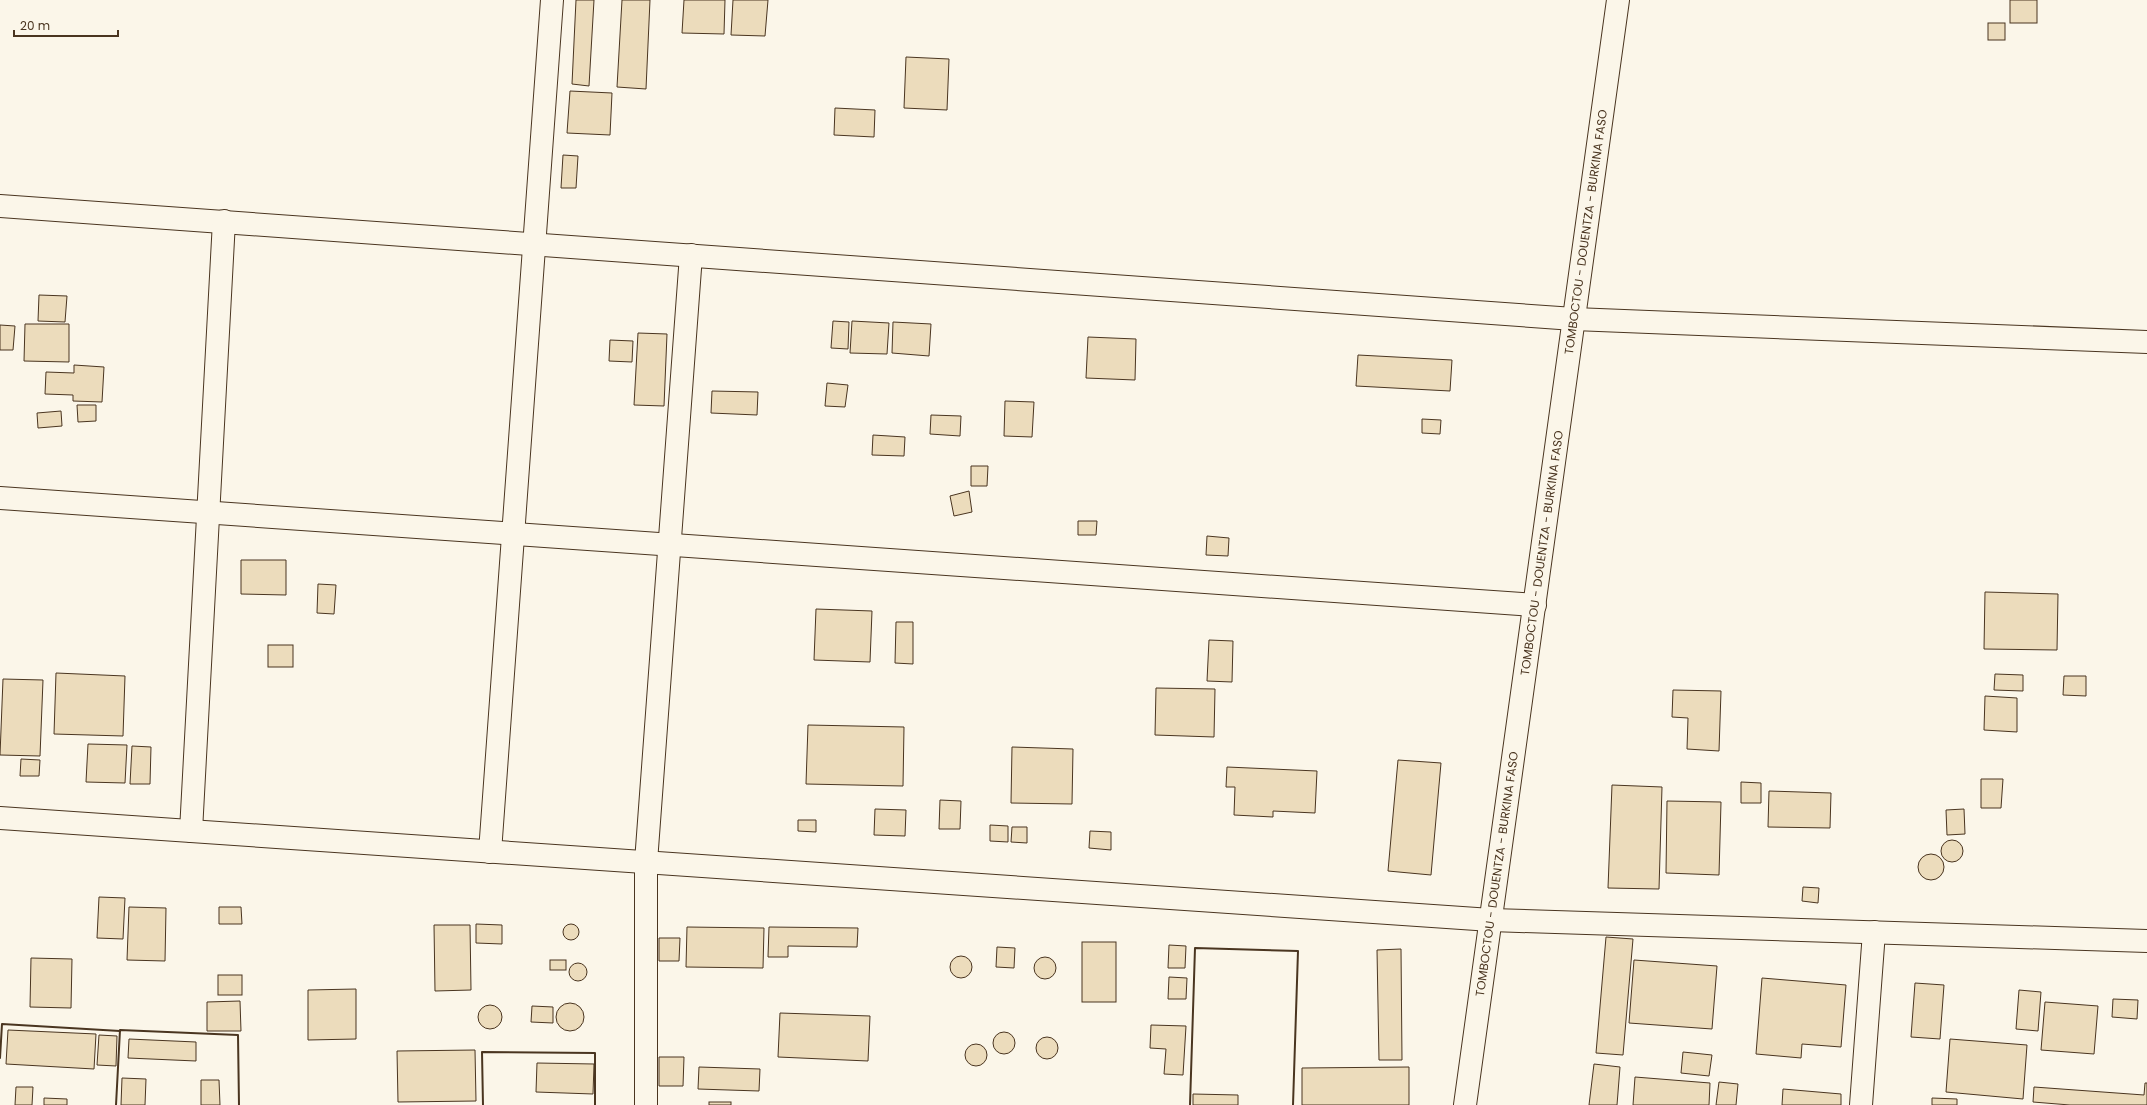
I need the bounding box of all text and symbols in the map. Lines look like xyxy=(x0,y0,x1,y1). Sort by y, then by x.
scale bar xyxy=(14,12,118,38)
text: 20 m xyxy=(20,17,50,34)
street label: TOMBOCTOU - DOUENTZA - BURKINA FASO xyxy=(1560,108,1611,356)
street label: TOMBOCTOU - DOUENTZA - BURKINA FASO xyxy=(1516,429,1567,677)
street label: TOMBOCTOU - DOUENTZA - BURKINA FASO xyxy=(1471,750,1522,998)

